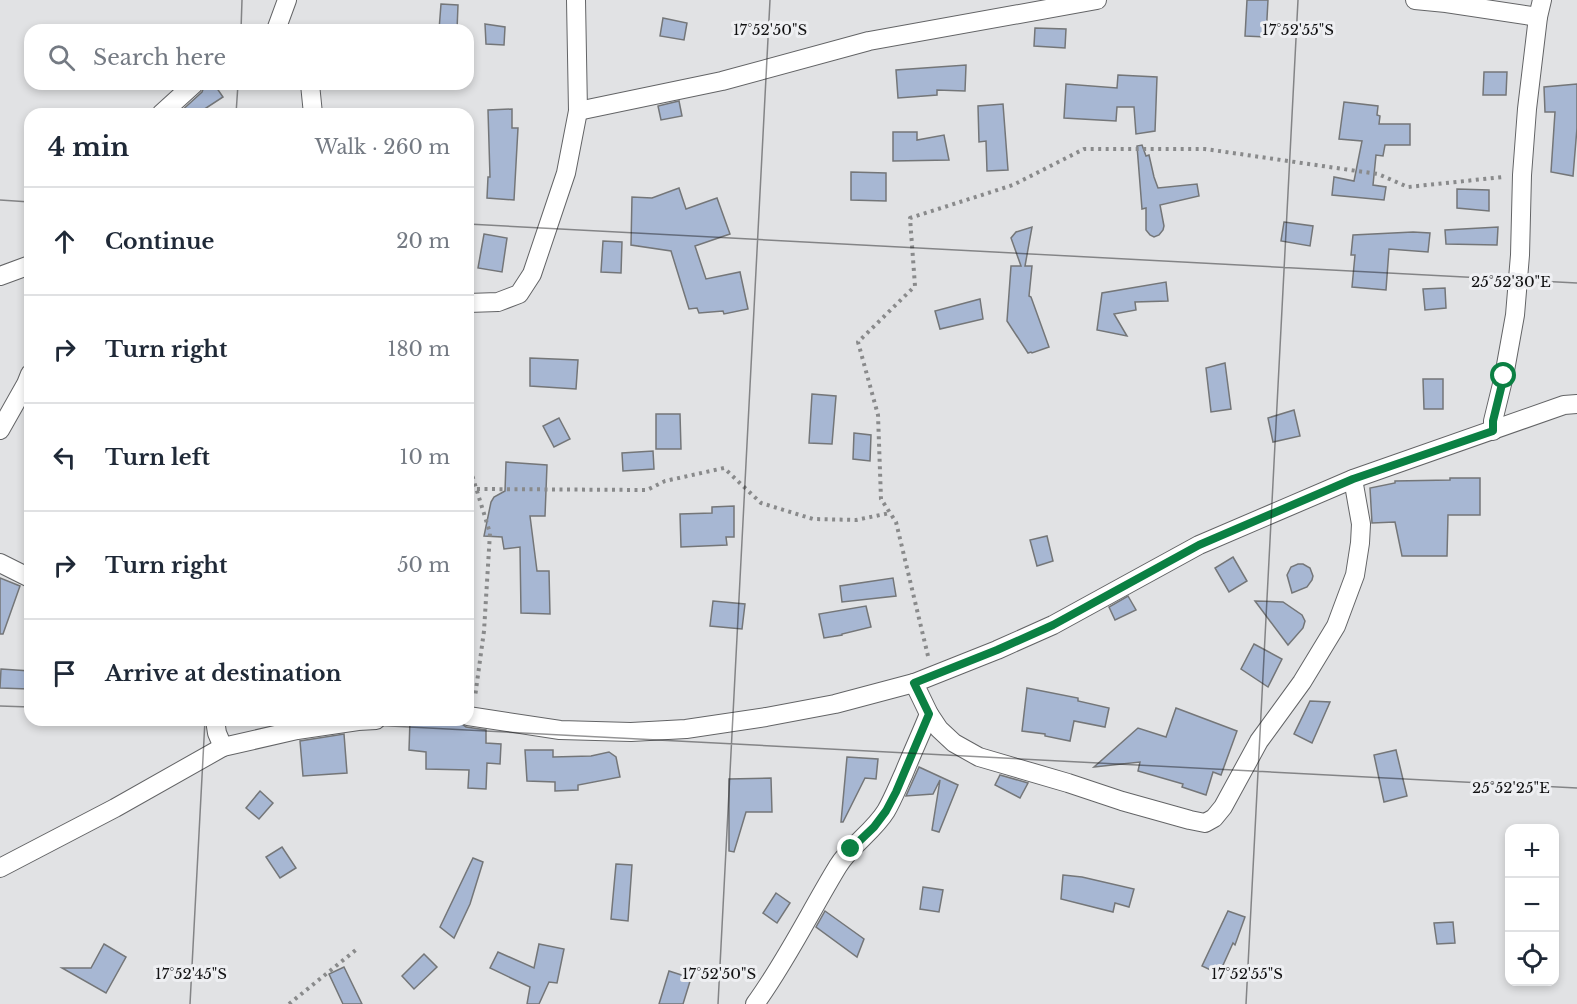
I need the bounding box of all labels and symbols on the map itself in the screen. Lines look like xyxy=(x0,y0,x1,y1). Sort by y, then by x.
text: 17°52'50"S xyxy=(733,20,807,39)
text: 17°52'55"S xyxy=(1262,20,1334,39)
text: 25°52'30"E xyxy=(1471,272,1551,291)
route start xyxy=(1490,362,1516,388)
text: 25°52'25"E xyxy=(1472,778,1550,797)
route end xyxy=(837,835,863,861)
text: 17°52'45"S xyxy=(155,964,227,983)
text: 17°52'50"S xyxy=(682,964,756,983)
text: 17°52'55"S xyxy=(1211,964,1283,983)

